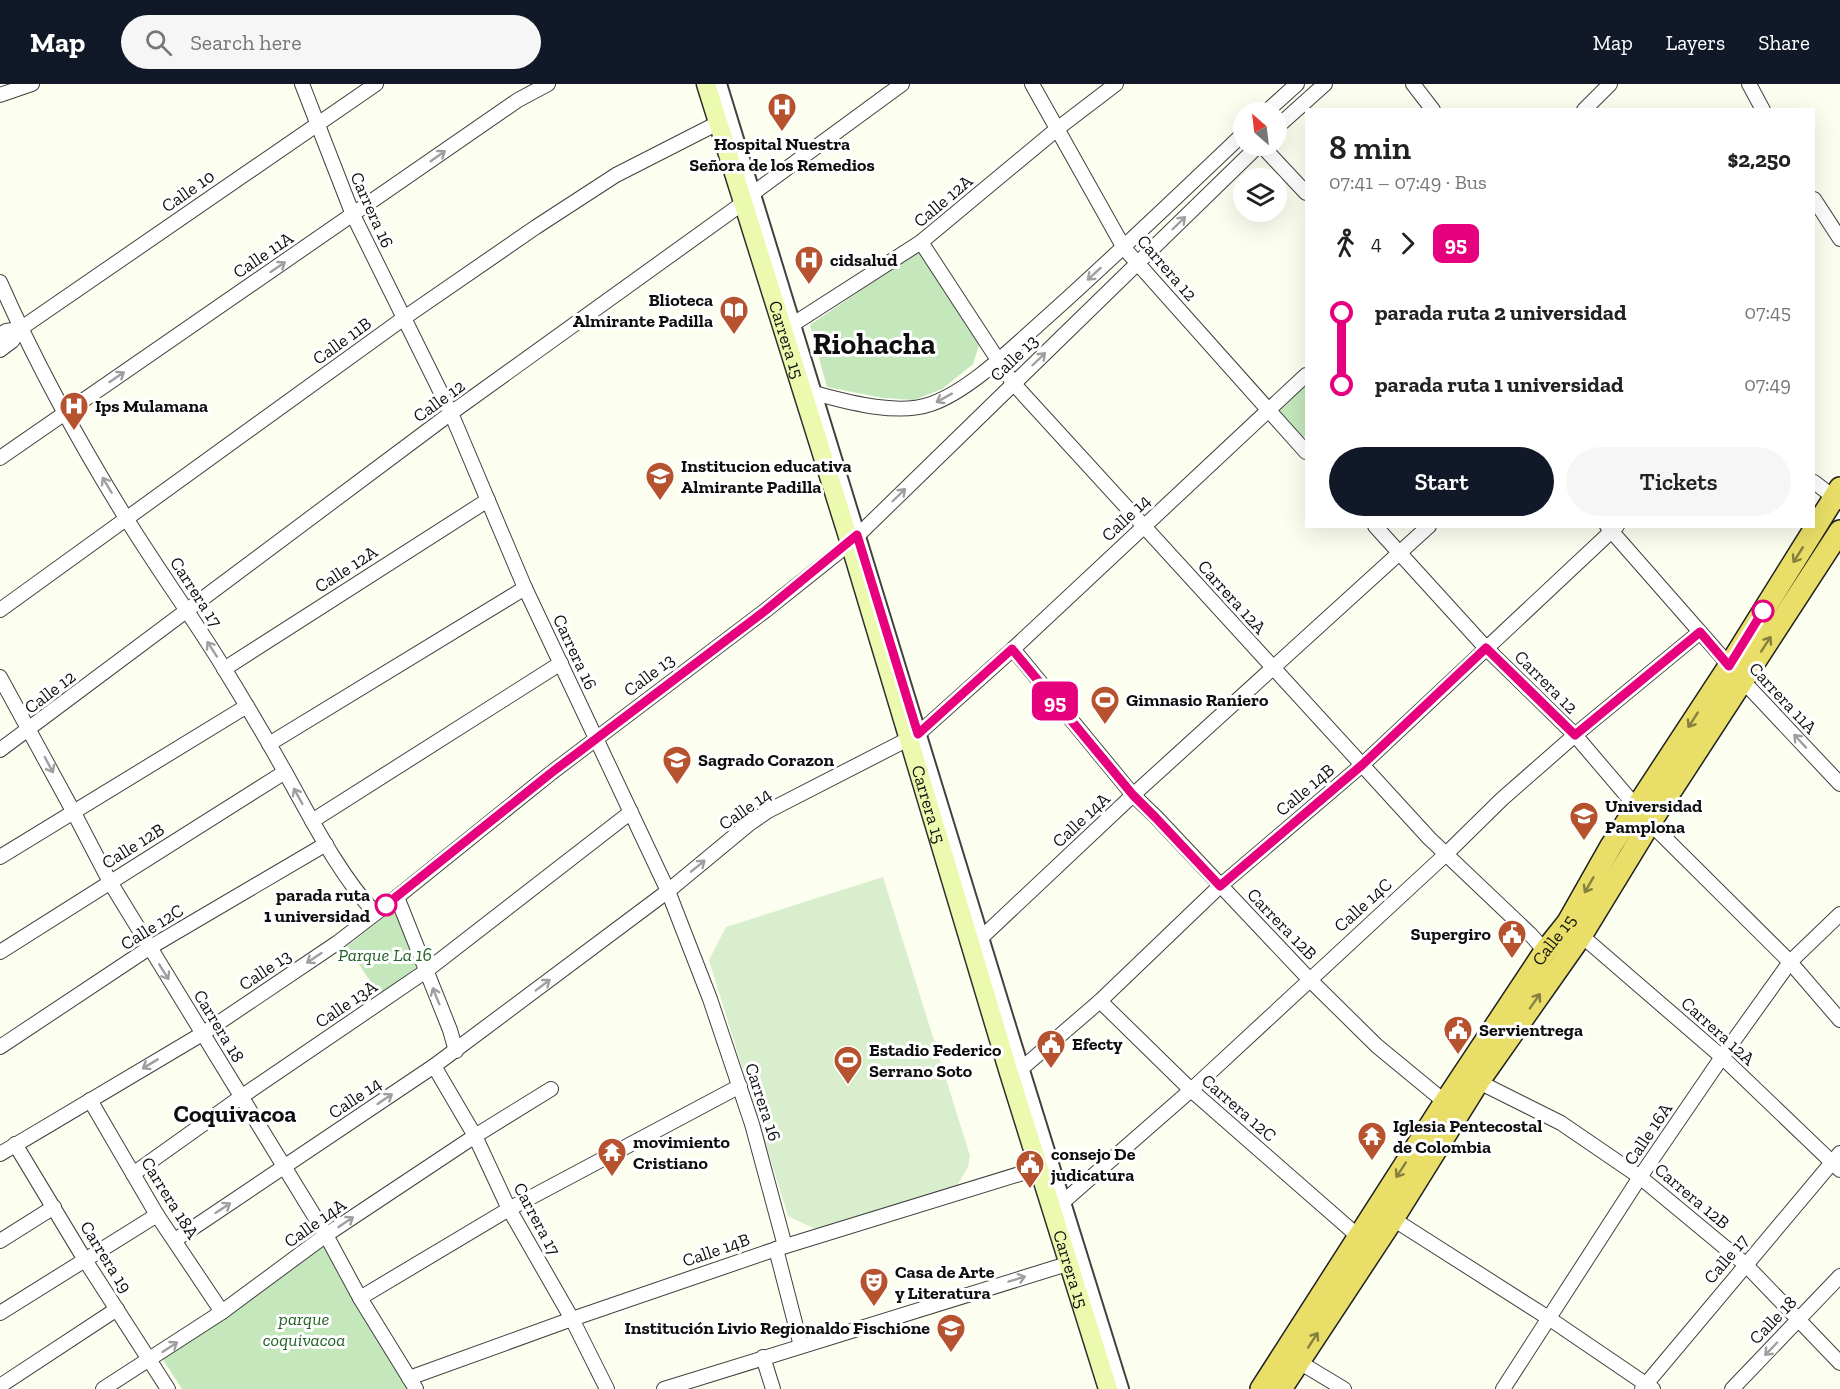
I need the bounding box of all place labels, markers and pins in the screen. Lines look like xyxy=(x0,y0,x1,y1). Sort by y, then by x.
hospital icon: Hospital Nuestra Señora de los Remedios xyxy=(766,91,798,133)
place label: Hospital Nuestra Señora de los Remedios xyxy=(689,133,875,176)
hospital icon: cidsalud xyxy=(793,244,825,286)
place label: cidsalud xyxy=(830,249,898,271)
place label: Blioteca Almirante Padilla xyxy=(573,289,713,332)
library icon: Blioteca Almirante Padilla xyxy=(718,294,750,336)
hospital icon: Ips Mulamana xyxy=(58,390,90,432)
place label: Ips Mulamana xyxy=(95,395,208,417)
place label: Institucion educativa Almirante Padilla xyxy=(681,455,852,498)
school or university icon: Institucion educativa Almirante Padilla xyxy=(644,460,676,502)
unlabelled marker xyxy=(1752,600,1774,622)
sports icon: Gimnasio Raniero xyxy=(1089,684,1121,726)
place label: Gimnasio Raniero xyxy=(1126,689,1269,711)
school or university icon: Sagrado Corazon xyxy=(661,744,693,786)
place label: Sagrado Corazon xyxy=(698,749,834,771)
place label: Universidad Pamplona xyxy=(1605,795,1703,838)
school or university icon: Universidad Pamplona xyxy=(1568,800,1600,842)
place label: parada ruta 1 universidad xyxy=(264,884,371,927)
marker: parada ruta 1 universidad xyxy=(375,894,397,916)
public building icon: Supergiro xyxy=(1496,918,1528,960)
place label: Supergiro xyxy=(1411,923,1492,945)
public building icon: Servientrega xyxy=(1442,1014,1474,1056)
place label: Servientrega xyxy=(1479,1019,1583,1041)
public building icon: Efecty xyxy=(1035,1028,1067,1070)
place label: Efecty xyxy=(1072,1033,1123,1055)
place label: Estadio Federico Serrano Soto xyxy=(869,1039,1002,1082)
sports icon: Estadio Federico Serrano Soto xyxy=(832,1044,864,1086)
place label: Iglesia Pentecostal de Colombia xyxy=(1393,1115,1542,1158)
temple icon: Iglesia Pentecostal de Colombia xyxy=(1356,1120,1388,1162)
place label: movimiento Cristiano xyxy=(633,1131,730,1174)
temple icon: movimiento Cristiano xyxy=(596,1136,628,1178)
place label: consejo De judicatura xyxy=(1050,1143,1136,1186)
public building icon: consejo De judicatura xyxy=(1014,1148,1046,1190)
place label: Casa de Arte y Literatura xyxy=(895,1261,995,1304)
theatre icon: Casa de Arte y Literatura xyxy=(858,1266,890,1308)
school or university icon: Institución Livio Regionaldo Fischione xyxy=(935,1312,967,1354)
place label: Institución Livio Regionaldo Fischione xyxy=(624,1317,930,1339)

